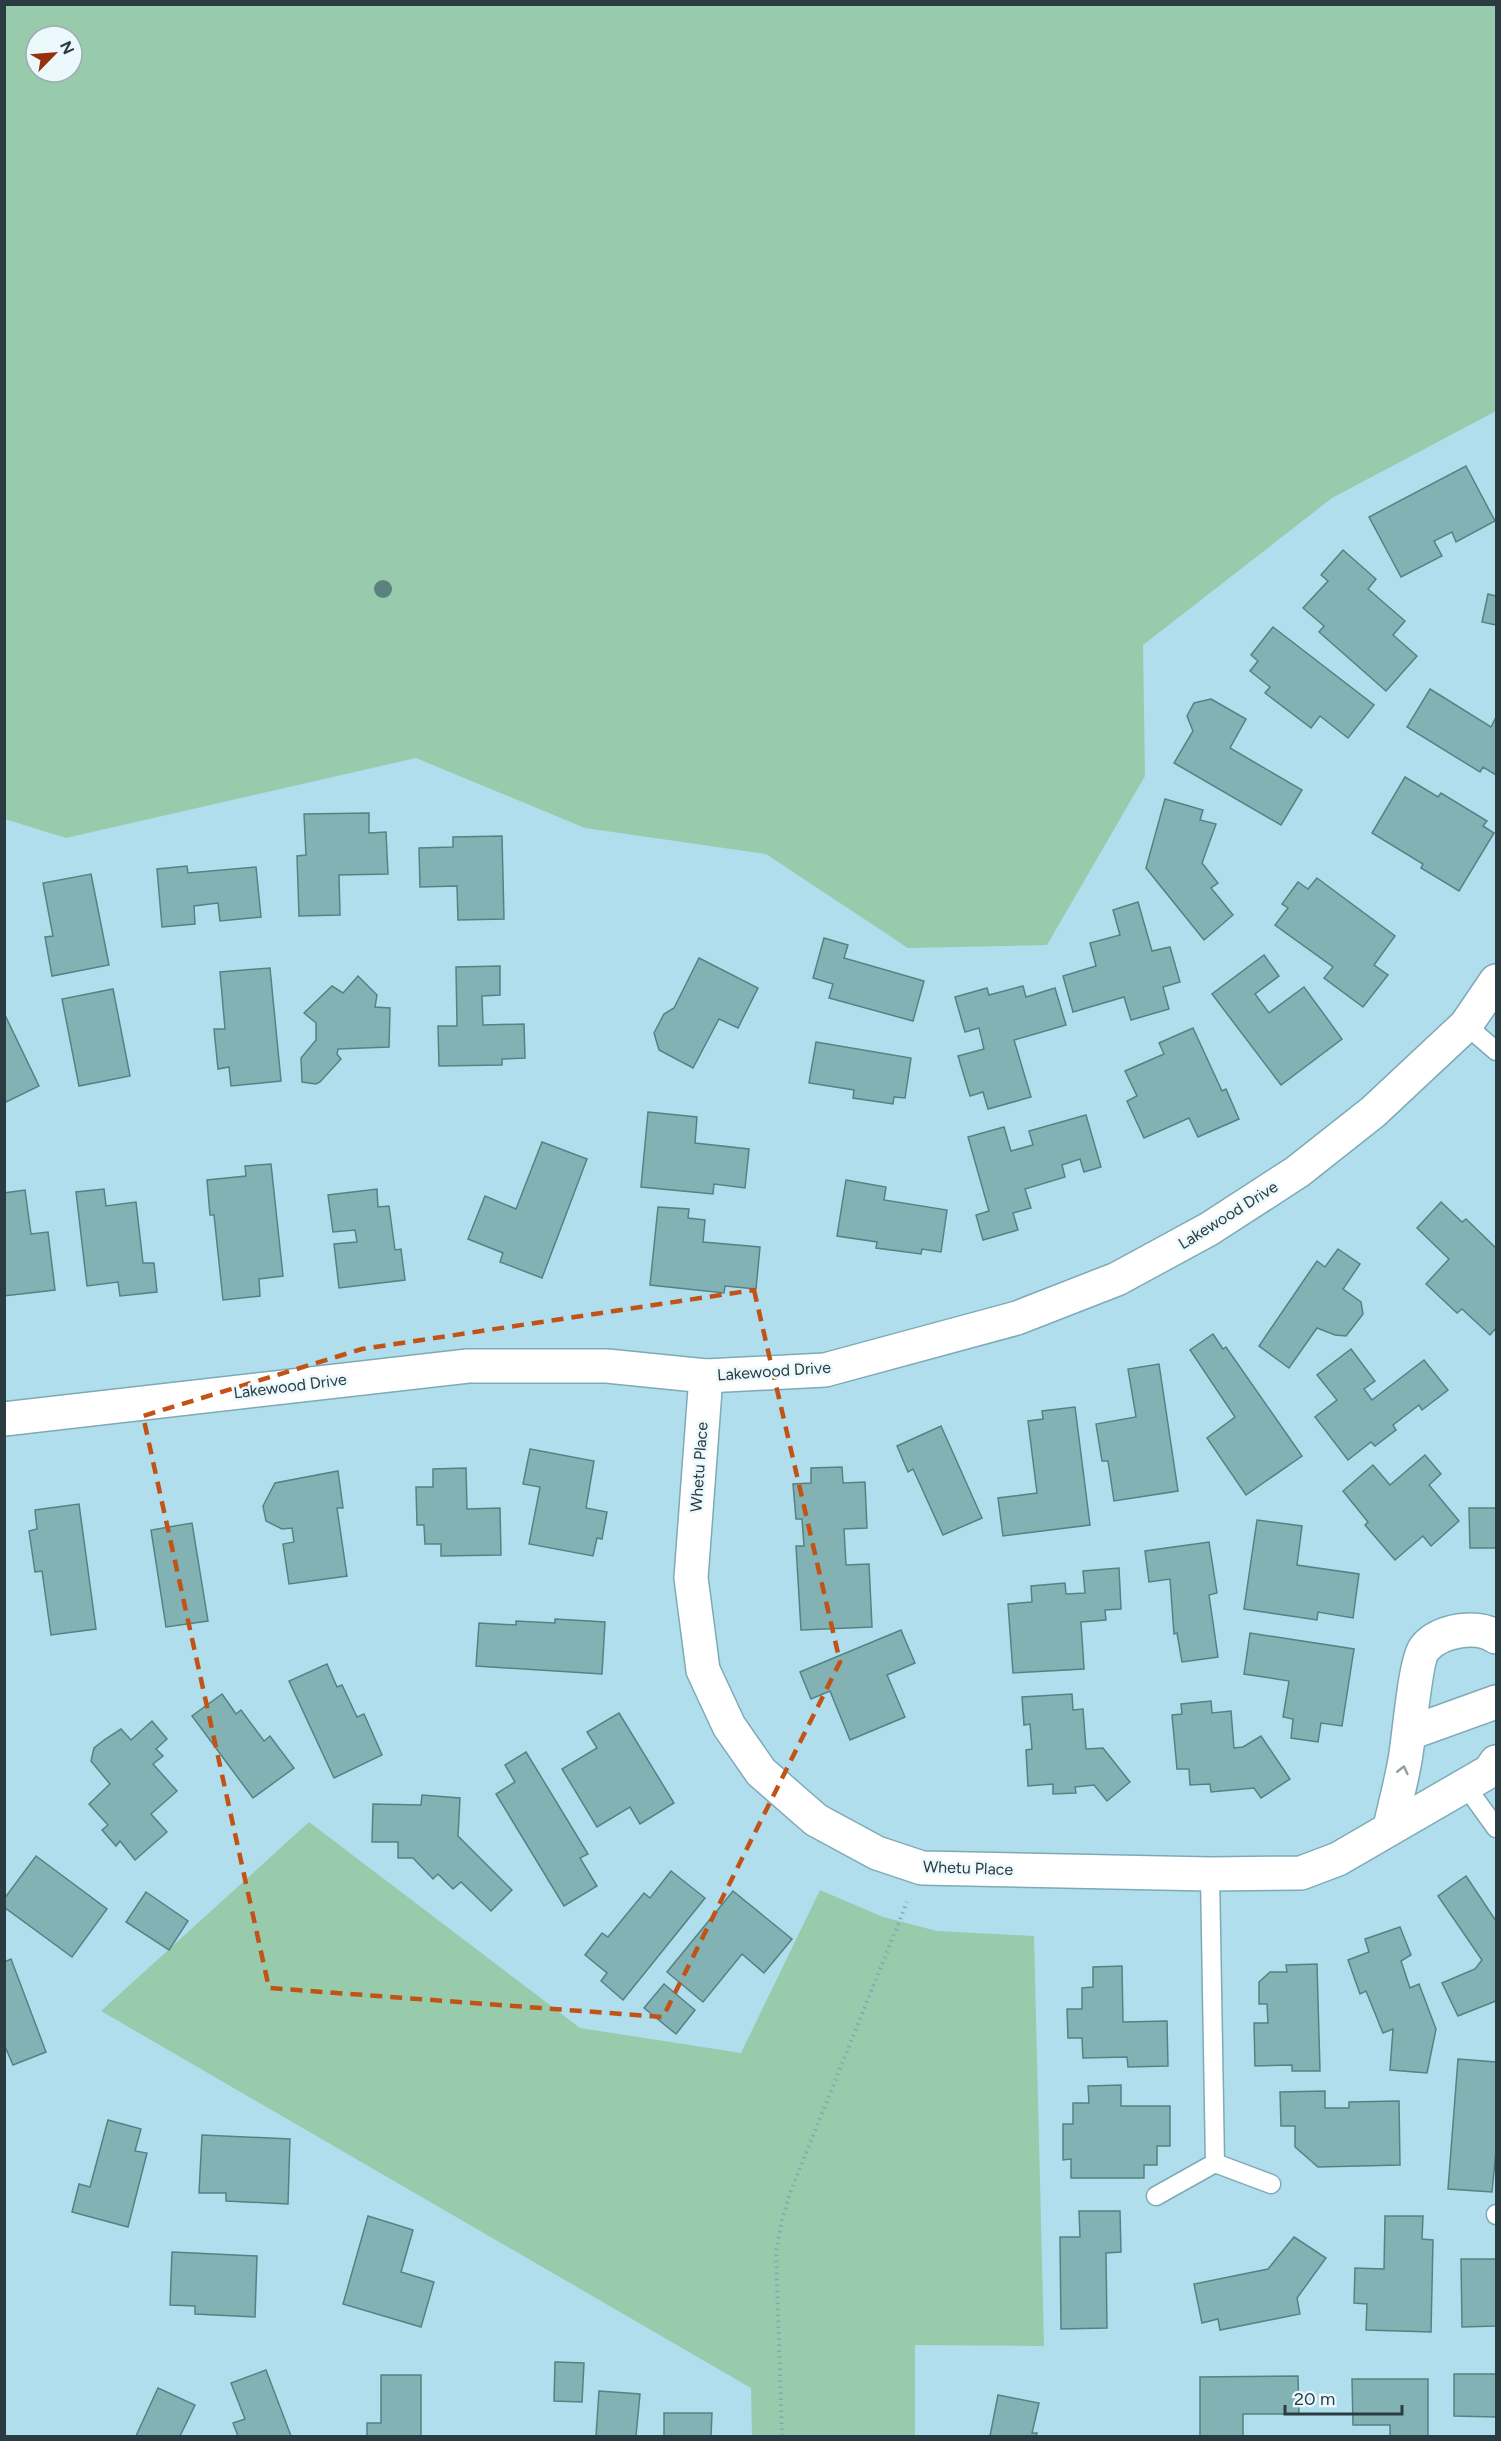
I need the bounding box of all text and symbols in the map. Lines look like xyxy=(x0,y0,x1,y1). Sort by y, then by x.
north arrow xyxy=(24,24,84,84)
text: N xyxy=(56,38,78,57)
street label: Lakewood Drive xyxy=(1175,1177,1282,1253)
street label: Lakewood Drive xyxy=(717,1358,832,1384)
street label: Lakewood Drive xyxy=(232,1370,348,1402)
street label: Whetu Place xyxy=(686,1421,712,1513)
one-way arrow xyxy=(1395,1765,1408,1775)
street label: Whetu Place xyxy=(923,1857,1014,1879)
scale bar xyxy=(1285,2378,1402,2416)
text: 20 m xyxy=(1294,2388,1335,2410)

